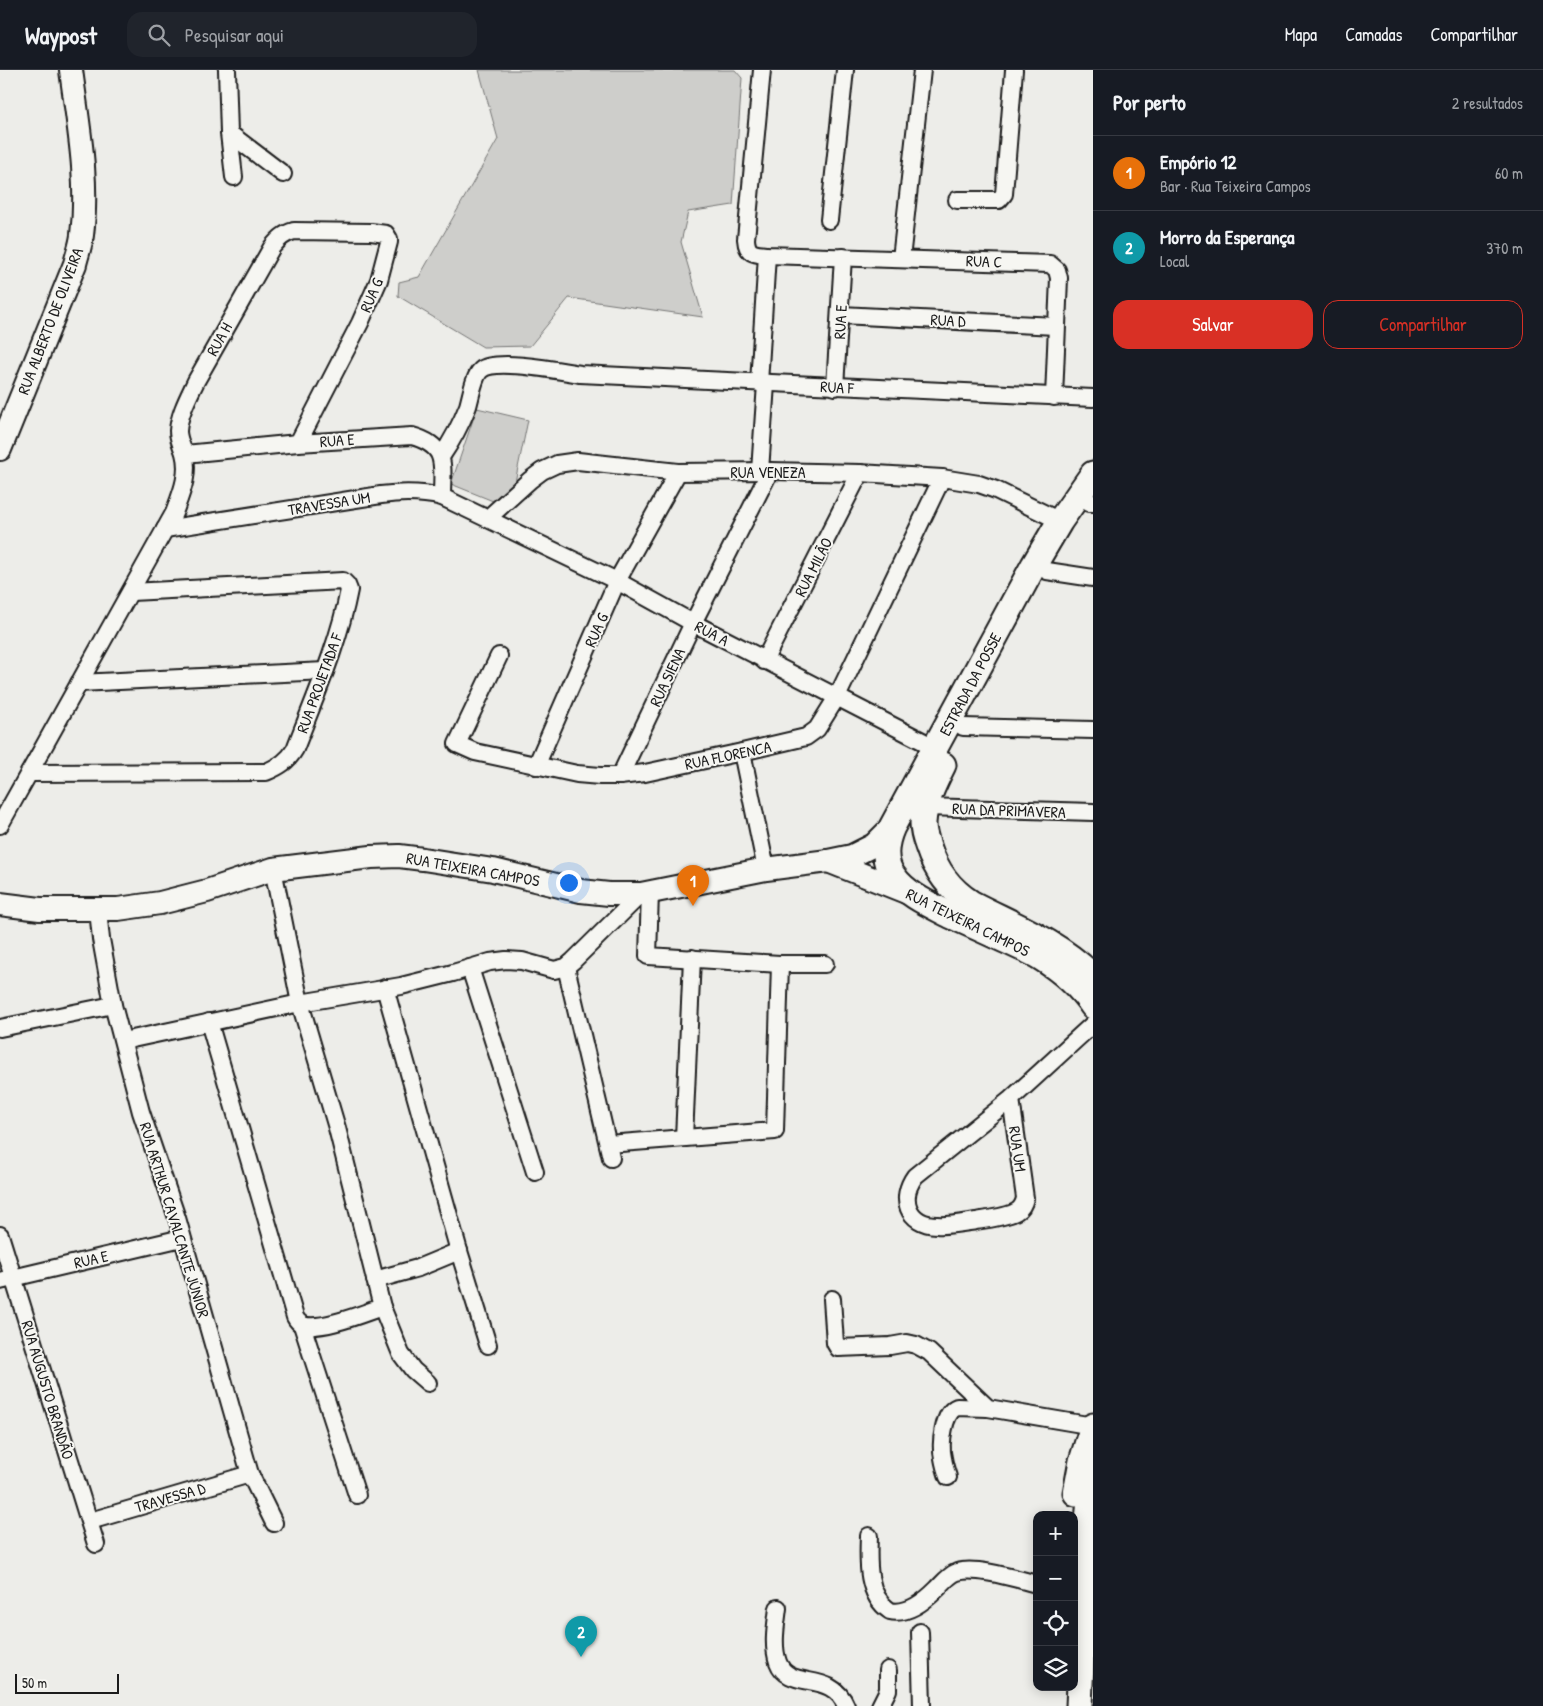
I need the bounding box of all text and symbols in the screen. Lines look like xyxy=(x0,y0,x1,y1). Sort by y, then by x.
search box xyxy=(127,12,477,57)
text: Waypost xyxy=(25,19,97,51)
icon: search xyxy=(145,21,173,49)
text: Pesquisar aqui xyxy=(185,22,284,48)
text: Mapa xyxy=(1285,22,1317,47)
text: Camadas xyxy=(1345,22,1402,47)
text: Compartilhar xyxy=(1430,22,1518,47)
text: Por perto xyxy=(1113,88,1186,117)
text: 2 resultados xyxy=(1452,92,1523,114)
text: Empório 12 xyxy=(1160,149,1237,175)
text: 1 xyxy=(1126,162,1132,184)
text: 60 m xyxy=(1495,162,1523,184)
text: Bar · Rua Teixeira Campos xyxy=(1160,175,1311,197)
text: Morro da Esperança xyxy=(1160,224,1294,250)
text: 2 xyxy=(1125,237,1133,259)
text: 370 m xyxy=(1486,237,1523,259)
street label: RUA ALBERTO DE OLIVEIRA xyxy=(12,244,88,398)
street label: RUA C xyxy=(965,249,1003,273)
text: Local xyxy=(1160,250,1189,272)
street label: RUA G xyxy=(354,274,388,316)
button: Salvar xyxy=(1113,300,1313,349)
button: Compartilhar xyxy=(1323,300,1523,349)
street label: RUA E xyxy=(828,304,852,340)
street label: RUA D xyxy=(930,308,967,332)
street label: RUA H xyxy=(201,318,237,360)
street label: RUA F xyxy=(820,375,855,399)
street label: RUA E xyxy=(319,428,355,452)
street label: RUA VENEZA xyxy=(730,461,806,483)
street label: TRAVESSA UM xyxy=(286,486,372,520)
street label: RUA MILÃO xyxy=(789,534,837,600)
street label: RUA G xyxy=(579,609,613,651)
street label: RUA A xyxy=(691,615,733,651)
street label: RUA PROJETADA F xyxy=(291,629,348,736)
street label: ESTRADA DA POSSE xyxy=(934,629,1006,739)
street label: RUA SIENA xyxy=(644,644,690,710)
street label: RUA FLORENCA xyxy=(683,735,773,775)
street label: RUA DA PRIMAVERA xyxy=(952,797,1066,823)
street label: RUA TEIXEIRA CAMPOS xyxy=(405,846,542,892)
pin: 1 xyxy=(677,865,709,906)
your location xyxy=(556,870,582,896)
street label: RUA TEIXEIRA CAMPOS xyxy=(902,882,1034,962)
street label: RUA ARTHUR CAVALCANTE JÚNIOR xyxy=(135,1120,215,1320)
street label: RUA UM xyxy=(1004,1125,1032,1173)
street label: RUA E xyxy=(72,1244,110,1274)
street label: RUA AUGUSTO BRANDÃO xyxy=(16,1318,80,1462)
street label: TRAVESSA D xyxy=(132,1476,208,1518)
map controls xyxy=(1033,1511,1078,1691)
button: + xyxy=(1033,1511,1078,1556)
button: − xyxy=(1033,1556,1078,1601)
button: locate xyxy=(1033,1601,1078,1646)
pin: 2 xyxy=(565,1616,597,1657)
button: layers xyxy=(1033,1646,1078,1691)
scale bar xyxy=(15,1671,119,1694)
text: 50 m xyxy=(22,1673,47,1692)

